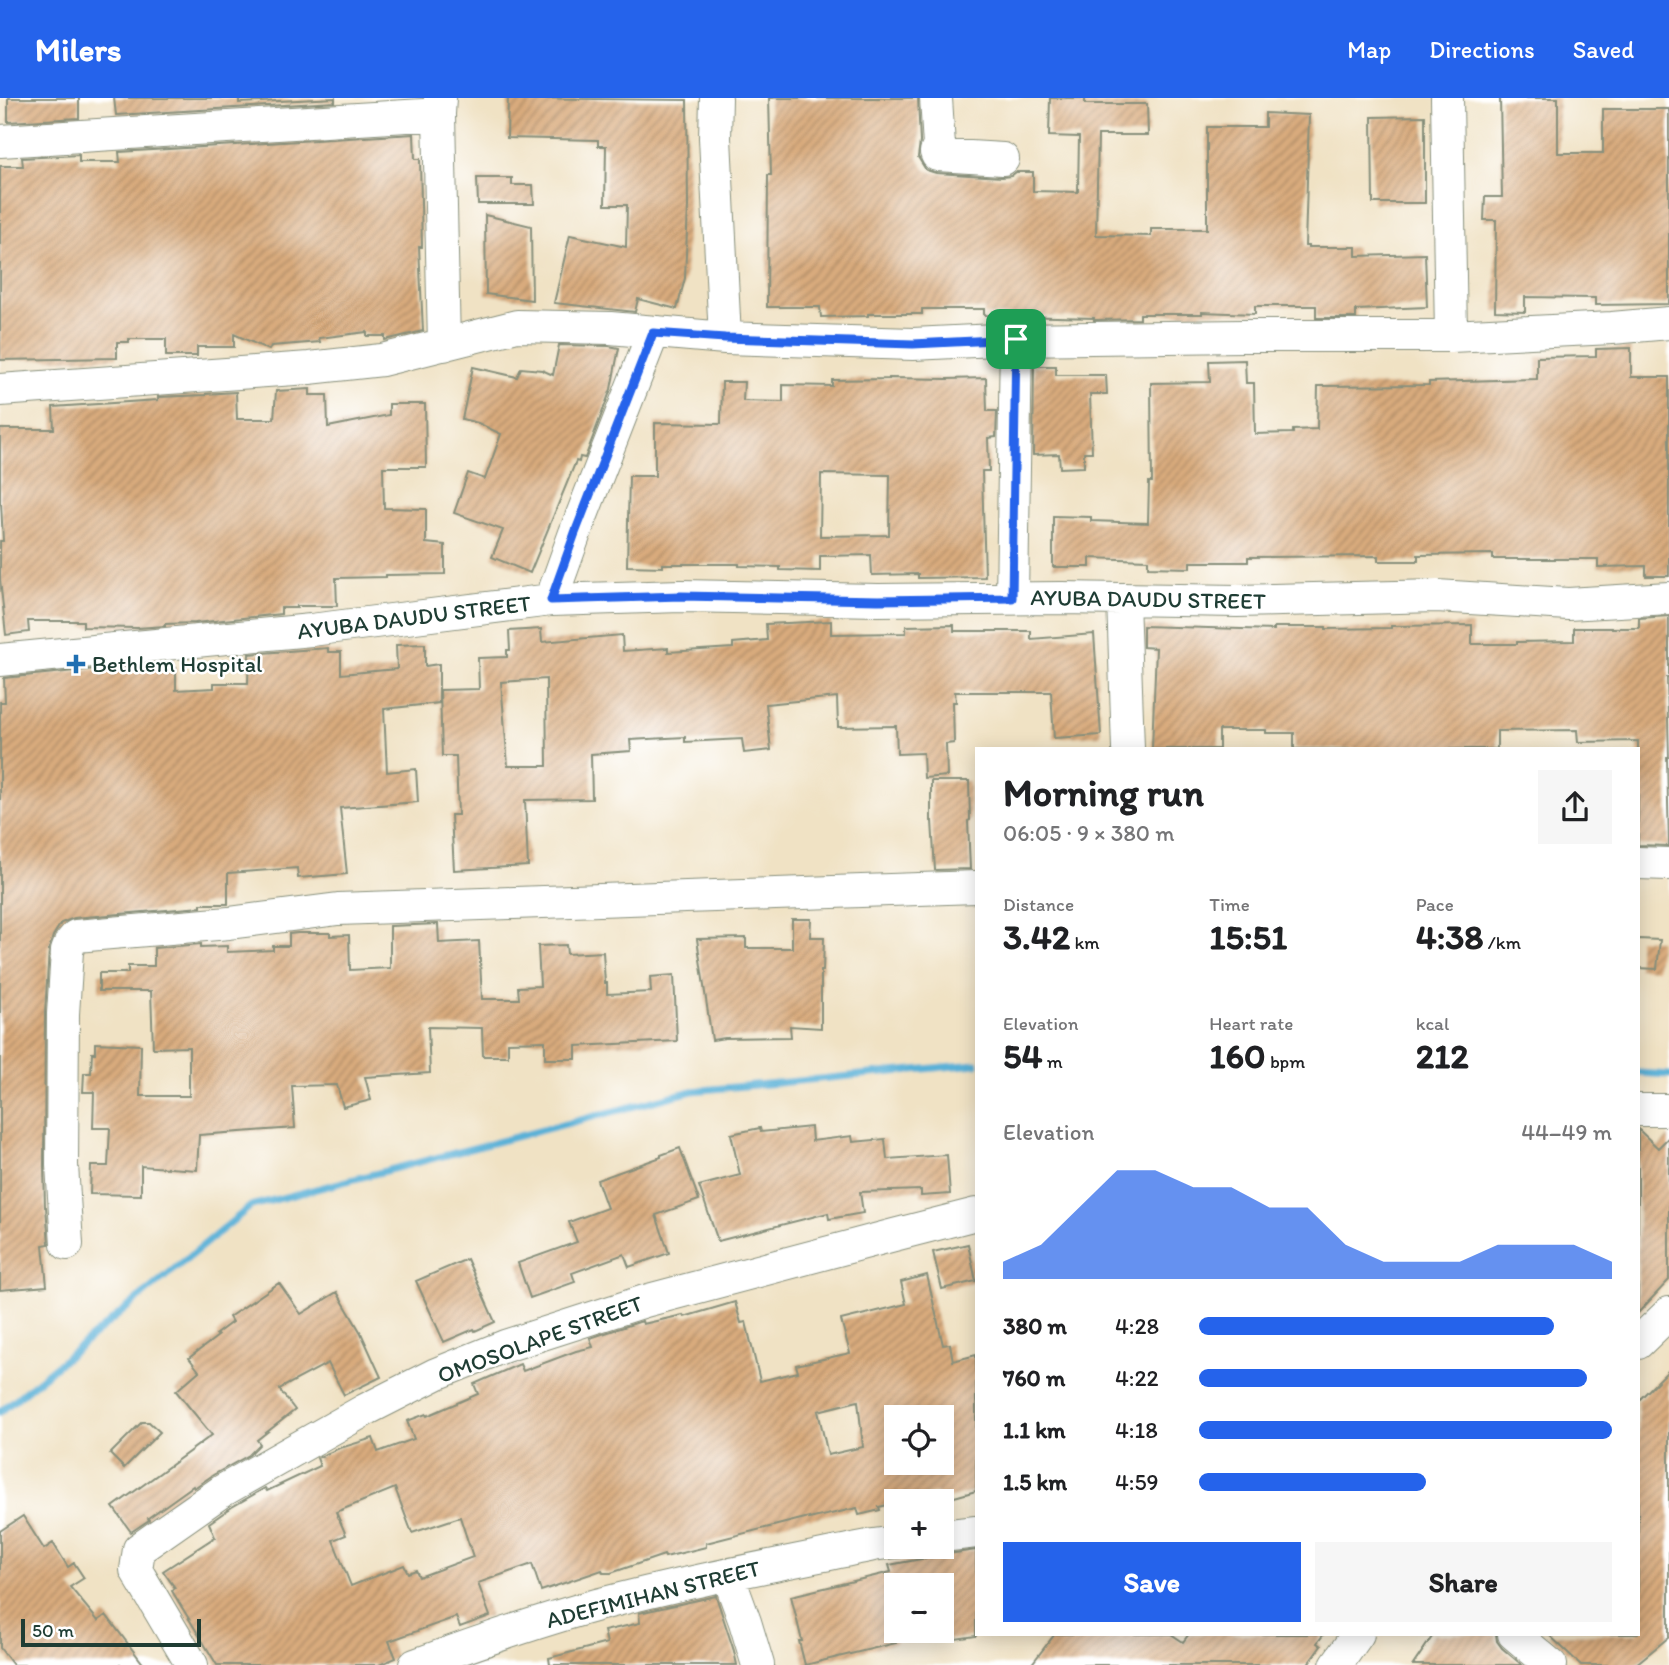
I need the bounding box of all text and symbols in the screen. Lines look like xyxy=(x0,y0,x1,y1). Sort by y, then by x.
text: Milers xyxy=(35,30,122,69)
text: Map xyxy=(1347,35,1391,64)
text: Directions xyxy=(1429,35,1535,64)
text: Saved xyxy=(1573,35,1634,64)
pin xyxy=(986,309,1046,369)
icon: arrive xyxy=(997,320,1035,358)
street label: AYUBA DAUDU STREET xyxy=(1030,583,1266,615)
street label: AYUBA DAUDU STREET xyxy=(295,589,533,645)
place label: Bethlem Hospital xyxy=(92,650,263,678)
marker: Bethlem Hospital xyxy=(66,654,86,674)
text: Morning run xyxy=(1003,770,1204,816)
button: share xyxy=(1538,770,1612,844)
text: 06:05 · 9 × 380 m xyxy=(1003,819,1175,847)
text: Distance xyxy=(1003,893,1074,916)
text: Time xyxy=(1209,893,1250,916)
text: Pace xyxy=(1416,893,1454,916)
text: 3.42 xyxy=(1003,916,1070,958)
text: 15:51 xyxy=(1209,916,1287,958)
text: 4:38 xyxy=(1416,916,1484,958)
text: km xyxy=(1070,931,1100,954)
text: /km xyxy=(1484,931,1521,954)
text: Elevation xyxy=(1003,1012,1079,1035)
text: Heart rate xyxy=(1209,1012,1293,1035)
text: kcal xyxy=(1416,1012,1449,1035)
text: 54 xyxy=(1003,1035,1042,1077)
text: 160 xyxy=(1209,1035,1266,1077)
text: 212 xyxy=(1416,1035,1469,1077)
text: m xyxy=(1042,1050,1063,1073)
text: bpm xyxy=(1266,1050,1305,1073)
text: Elevation xyxy=(1003,1118,1094,1146)
text: 44–49 m xyxy=(1521,1118,1612,1146)
street label: OMOSOLAPE STREET xyxy=(433,1289,647,1389)
text: 380 m xyxy=(1003,1312,1067,1340)
text: 4:28 xyxy=(1115,1312,1159,1340)
text: 760 m xyxy=(1003,1364,1065,1392)
text: 4:22 xyxy=(1115,1364,1159,1392)
map controls xyxy=(884,1405,954,1643)
button: locate xyxy=(884,1405,954,1475)
text: 1.1 km xyxy=(1003,1416,1066,1444)
text: 4:18 xyxy=(1115,1416,1158,1444)
text: 1.5 km xyxy=(1003,1468,1067,1496)
text: 4:59 xyxy=(1115,1468,1159,1496)
button: + xyxy=(884,1489,954,1559)
button: Save xyxy=(1003,1542,1301,1622)
button: Share xyxy=(1315,1542,1612,1622)
street label: ADEFIMIHAN STREET xyxy=(543,1554,763,1634)
button: − xyxy=(884,1573,954,1643)
scale bar xyxy=(21,1616,201,1648)
text: 50 m xyxy=(32,1619,74,1642)

